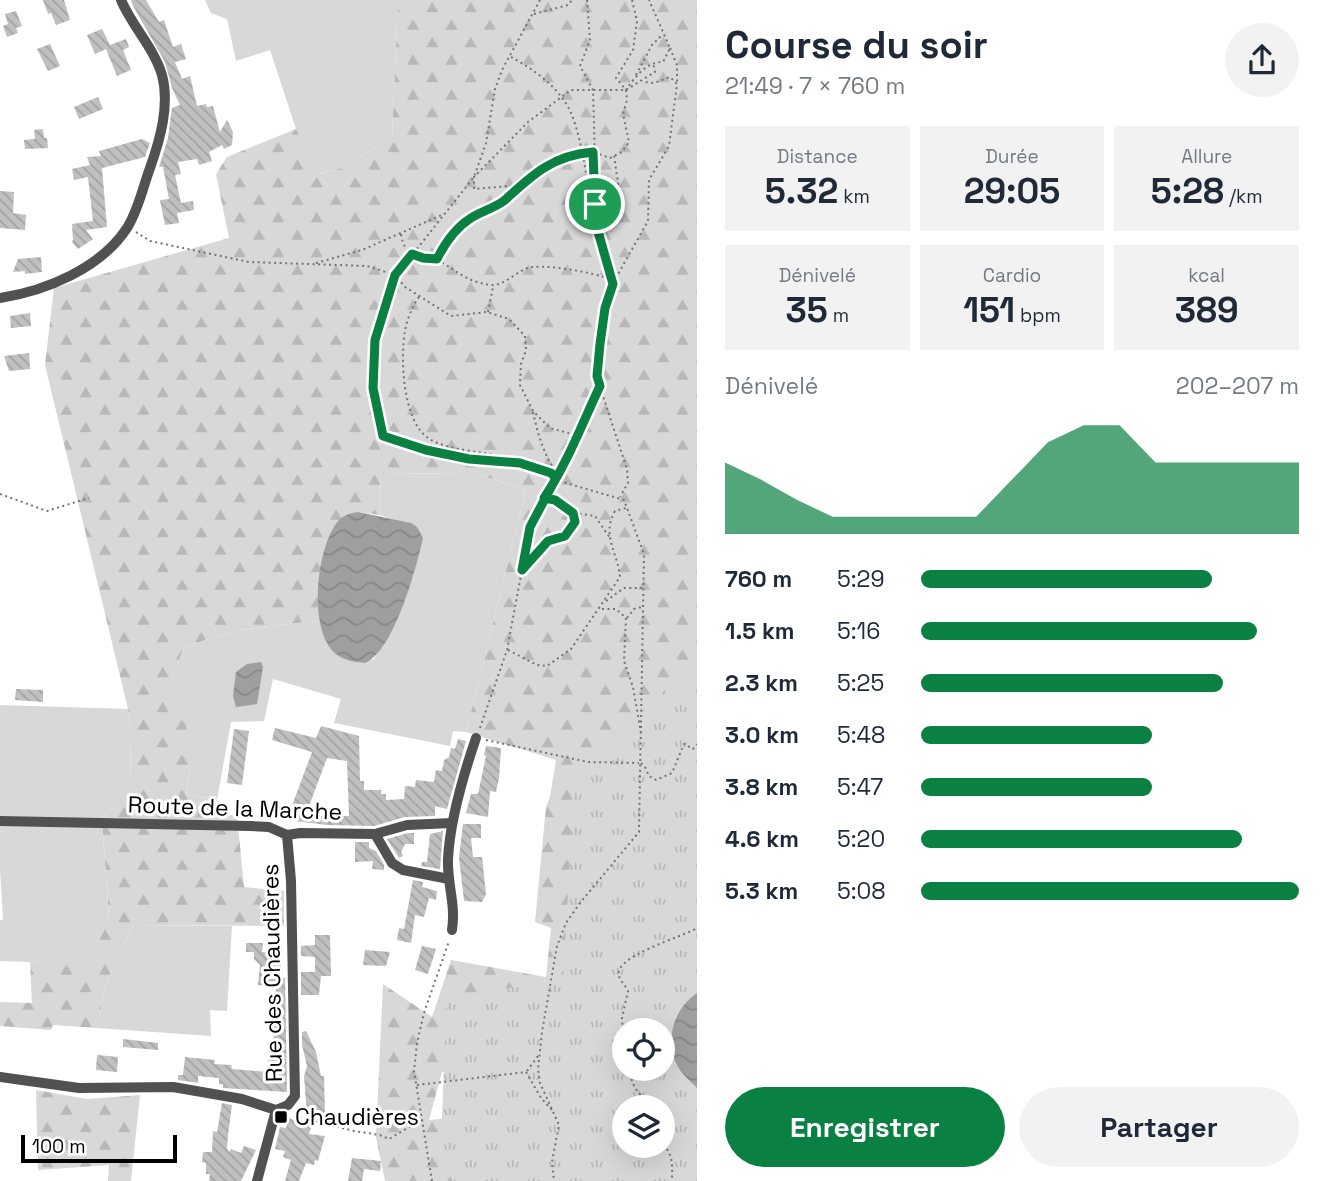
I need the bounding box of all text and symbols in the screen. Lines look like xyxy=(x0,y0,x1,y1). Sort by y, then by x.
text: Course du soir xyxy=(725,21,988,69)
button: share xyxy=(1225,23,1299,97)
text: 21:49 · 7 × 760 m xyxy=(725,71,905,101)
text: Distance xyxy=(777,144,858,169)
text: Durée xyxy=(985,144,1039,169)
text: Allure xyxy=(1181,144,1232,169)
text: 5.32 xyxy=(765,169,838,213)
text: 29:05 xyxy=(964,169,1060,213)
text: 5:28 xyxy=(1151,169,1224,213)
pin xyxy=(565,174,625,234)
text: km xyxy=(838,184,870,209)
text: /km xyxy=(1224,184,1263,209)
icon: arrive xyxy=(576,185,614,223)
text: Dénivelé xyxy=(779,263,856,288)
text: Cardio xyxy=(983,263,1041,288)
text: kcal xyxy=(1188,263,1225,288)
text: 35 xyxy=(786,288,828,332)
text: 151 xyxy=(963,288,1015,332)
text: 389 xyxy=(1175,288,1239,332)
text: m xyxy=(828,303,849,328)
text: bpm xyxy=(1015,303,1061,328)
text: Dénivelé xyxy=(725,371,818,401)
text: 202–207 m xyxy=(1176,371,1299,401)
text: 760 m xyxy=(725,564,792,594)
text: 5:29 xyxy=(837,564,884,594)
text: 1.5 km xyxy=(725,616,795,646)
text: 5:16 xyxy=(837,616,880,646)
text: 2.3 km xyxy=(725,668,798,698)
text: 5:25 xyxy=(837,668,884,698)
text: 3.0 km xyxy=(725,720,799,750)
text: 5:48 xyxy=(837,720,885,750)
text: 3.8 km xyxy=(725,772,798,802)
text: 5:47 xyxy=(837,772,883,802)
street label: Route de la Marche xyxy=(127,789,343,827)
text: 4.6 km xyxy=(725,824,799,854)
text: 5:20 xyxy=(837,824,885,854)
street label: Rue des Chaudières xyxy=(255,863,289,1083)
text: 5.3 km xyxy=(725,876,798,906)
text: 5:08 xyxy=(837,876,886,906)
map controls xyxy=(612,1018,675,1158)
button: locate xyxy=(612,1018,675,1081)
button: Enregistrer xyxy=(725,1087,1005,1167)
button: Partager xyxy=(1019,1087,1299,1167)
button: layers xyxy=(612,1095,675,1158)
place label: Chaudières xyxy=(295,1102,419,1132)
marker: Chaudières xyxy=(273,1109,289,1125)
scale bar xyxy=(21,1132,177,1164)
text: 100 m xyxy=(32,1134,86,1159)

